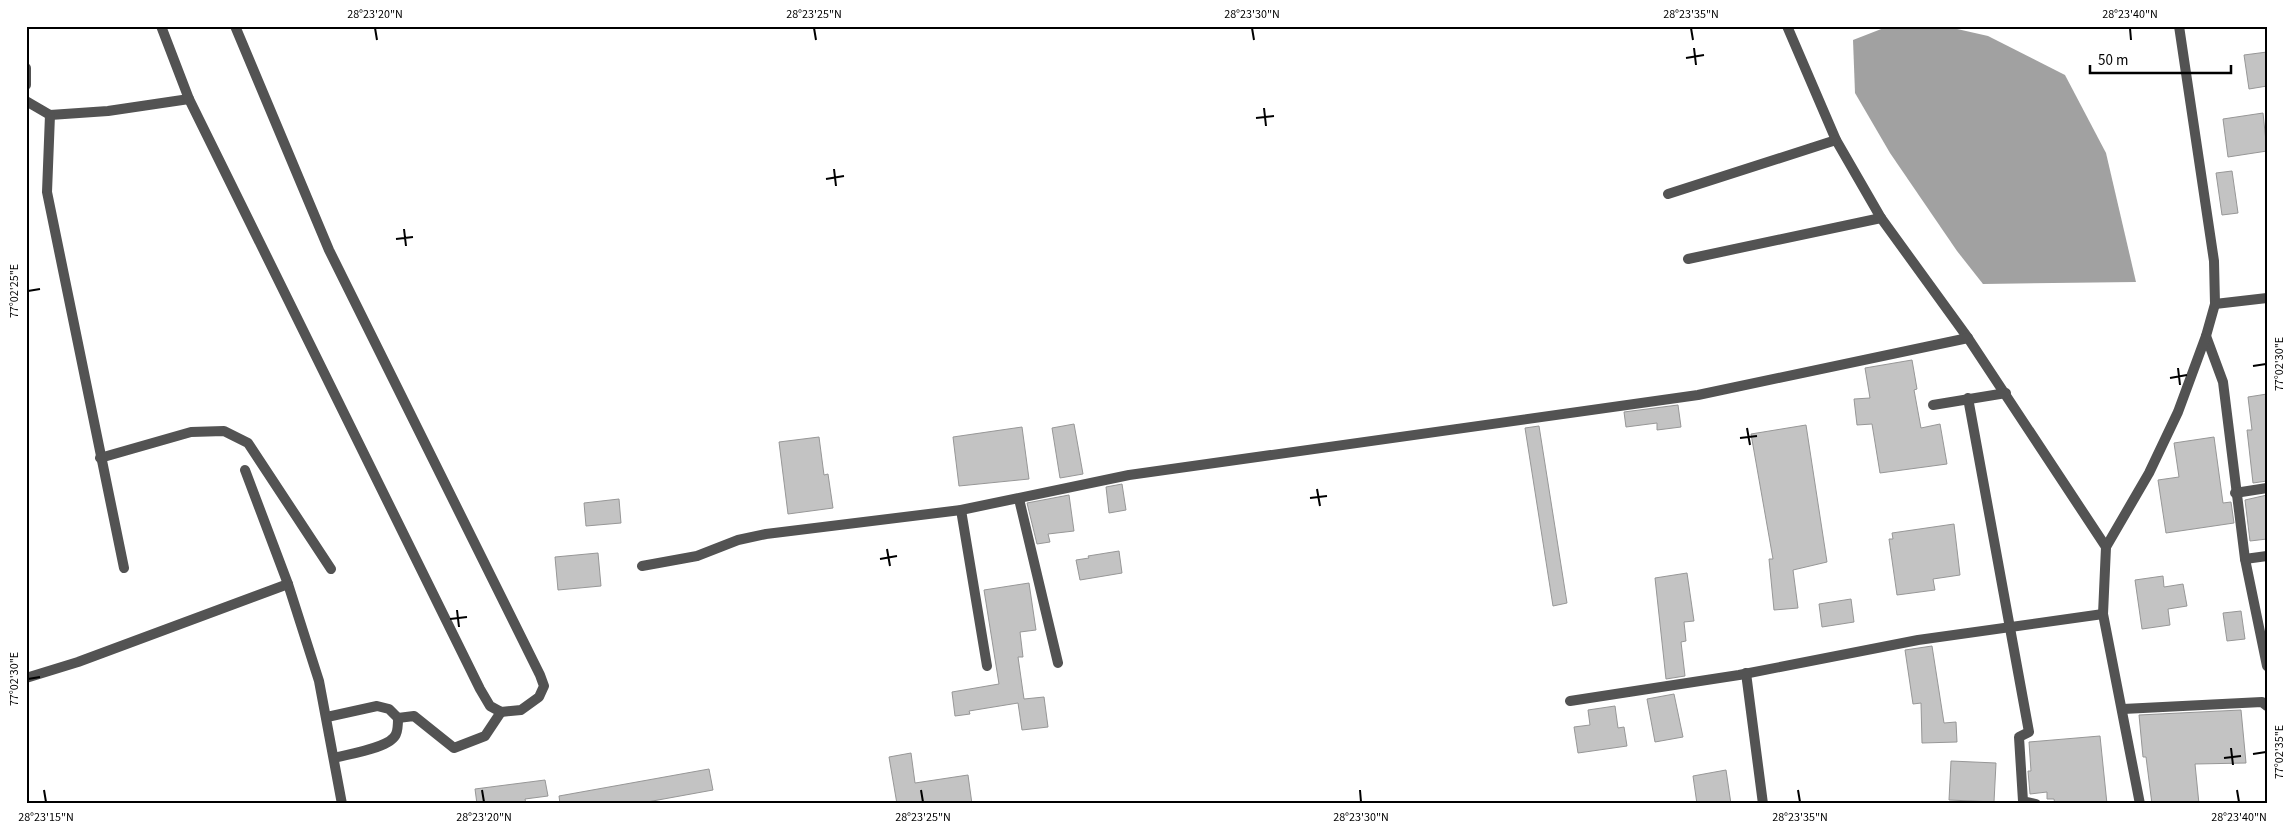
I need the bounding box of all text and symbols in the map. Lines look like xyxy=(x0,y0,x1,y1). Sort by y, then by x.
text: 28°23'20"N xyxy=(347,6,403,23)
text: 28°23'25"N xyxy=(786,6,842,23)
text: 28°23'30"N xyxy=(1224,6,1280,23)
text: 28°23'35"N xyxy=(1663,6,1719,23)
text: 28°23'40"N xyxy=(2102,6,2158,23)
scale bar xyxy=(2090,42,2232,74)
text: 50 m xyxy=(2098,50,2128,71)
text: 77°02'25"E xyxy=(6,264,23,318)
text: 77°02'30"E xyxy=(2271,337,2288,391)
text: 77°02'30"E xyxy=(6,652,23,706)
text: 77°02'35"E xyxy=(2271,725,2288,779)
text: 28°23'15"N xyxy=(18,809,74,826)
text: 28°23'20"N xyxy=(456,809,512,826)
text: 28°23'25"N xyxy=(895,809,951,826)
text: 28°23'30"N xyxy=(1333,809,1389,826)
text: 28°23'35"N xyxy=(1772,809,1828,826)
text: 28°23'40"N xyxy=(2211,809,2267,826)

